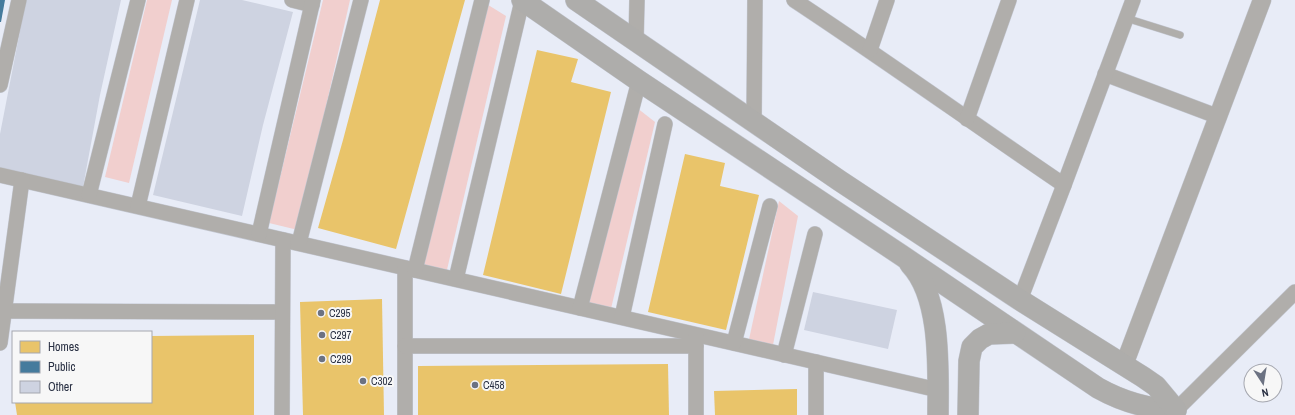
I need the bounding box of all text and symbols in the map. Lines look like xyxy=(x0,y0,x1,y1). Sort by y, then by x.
place label: C295 xyxy=(329,306,351,320)
marker: C295 xyxy=(316,308,326,318)
place label: C297 xyxy=(330,328,352,342)
marker: C297 xyxy=(317,330,327,340)
legend xyxy=(12,331,152,403)
text: Homes xyxy=(48,339,79,355)
place label: C299 xyxy=(330,352,352,366)
marker: C299 xyxy=(317,354,327,364)
text: Public xyxy=(48,359,75,375)
north arrow xyxy=(1243,363,1283,403)
place label: C302 xyxy=(371,374,393,388)
marker: C302 xyxy=(358,376,368,386)
place label: C458 xyxy=(483,378,505,392)
text: Other xyxy=(48,379,73,395)
marker: C458 xyxy=(470,380,480,390)
text: N xyxy=(1260,385,1270,400)

